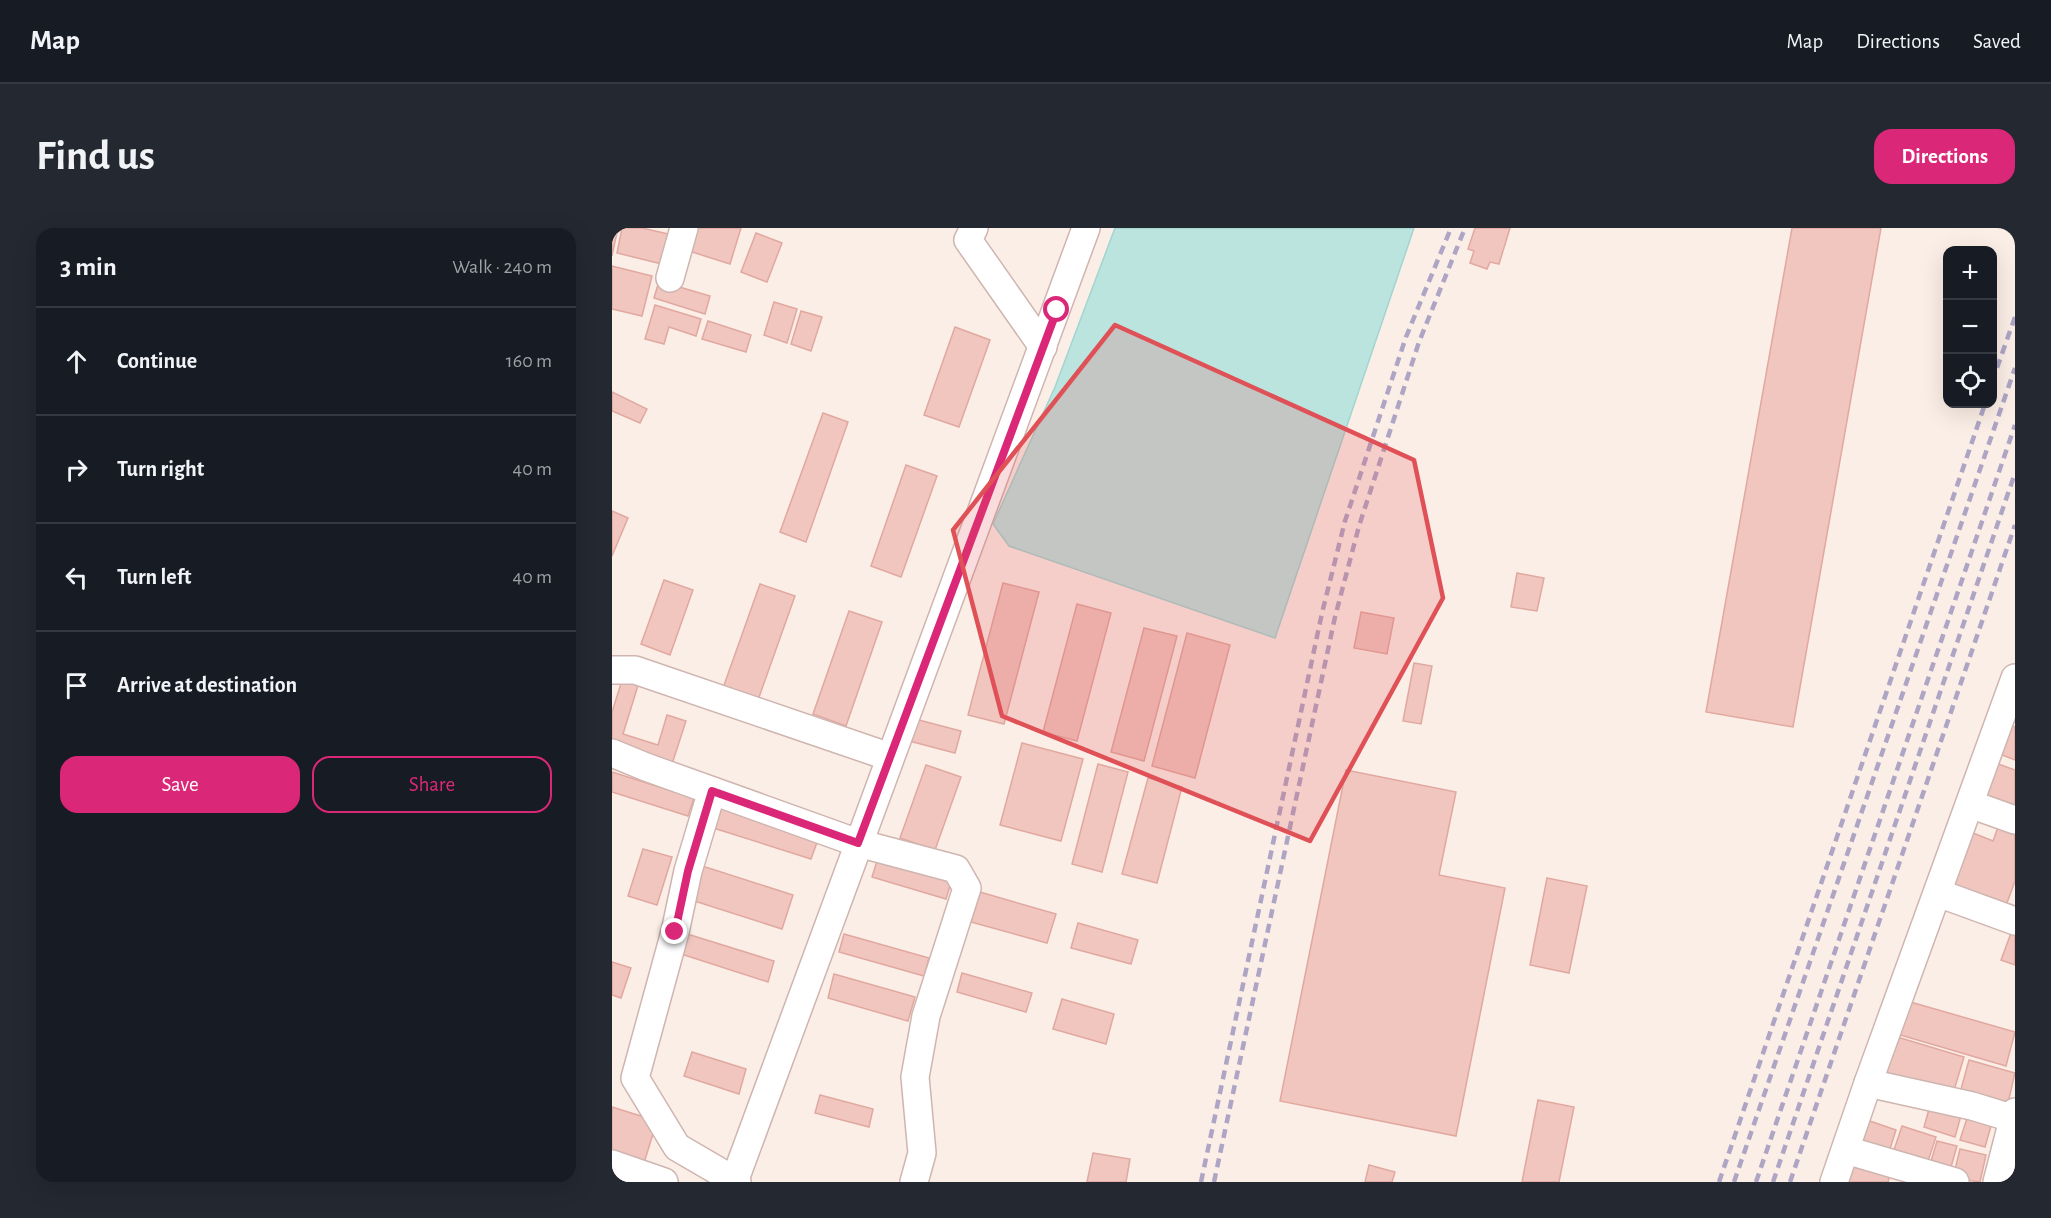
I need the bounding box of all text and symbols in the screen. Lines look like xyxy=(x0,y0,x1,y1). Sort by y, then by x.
text: Map xyxy=(30,27,80,55)
text: Map xyxy=(1787,31,1823,52)
text: Directions xyxy=(1856,31,1940,52)
text: Saved xyxy=(1973,31,2021,52)
button: Directions xyxy=(1874,129,2015,184)
text: Find us xyxy=(36,135,155,177)
map controls xyxy=(1943,246,1997,408)
button: + xyxy=(1943,246,1997,300)
text: 3 min xyxy=(60,254,117,280)
text: Walk · 240 m xyxy=(452,257,552,277)
route start xyxy=(1043,296,1069,322)
button: − xyxy=(1943,300,1997,354)
icon: ahead xyxy=(60,345,93,378)
text: Continue xyxy=(117,350,197,372)
text: 160 m xyxy=(506,351,552,371)
button: locate xyxy=(1943,354,1997,408)
icon: right xyxy=(60,453,93,486)
text: Turn right xyxy=(117,458,204,480)
text: 40 m xyxy=(513,459,552,479)
icon: left xyxy=(60,561,93,594)
text: Turn left xyxy=(117,566,191,588)
text: 40 m xyxy=(513,567,552,587)
icon: arrive xyxy=(60,669,93,702)
text: Arrive at destination xyxy=(117,674,297,696)
button: Save xyxy=(60,756,300,813)
button: Share xyxy=(312,756,552,813)
route end xyxy=(661,918,687,944)

